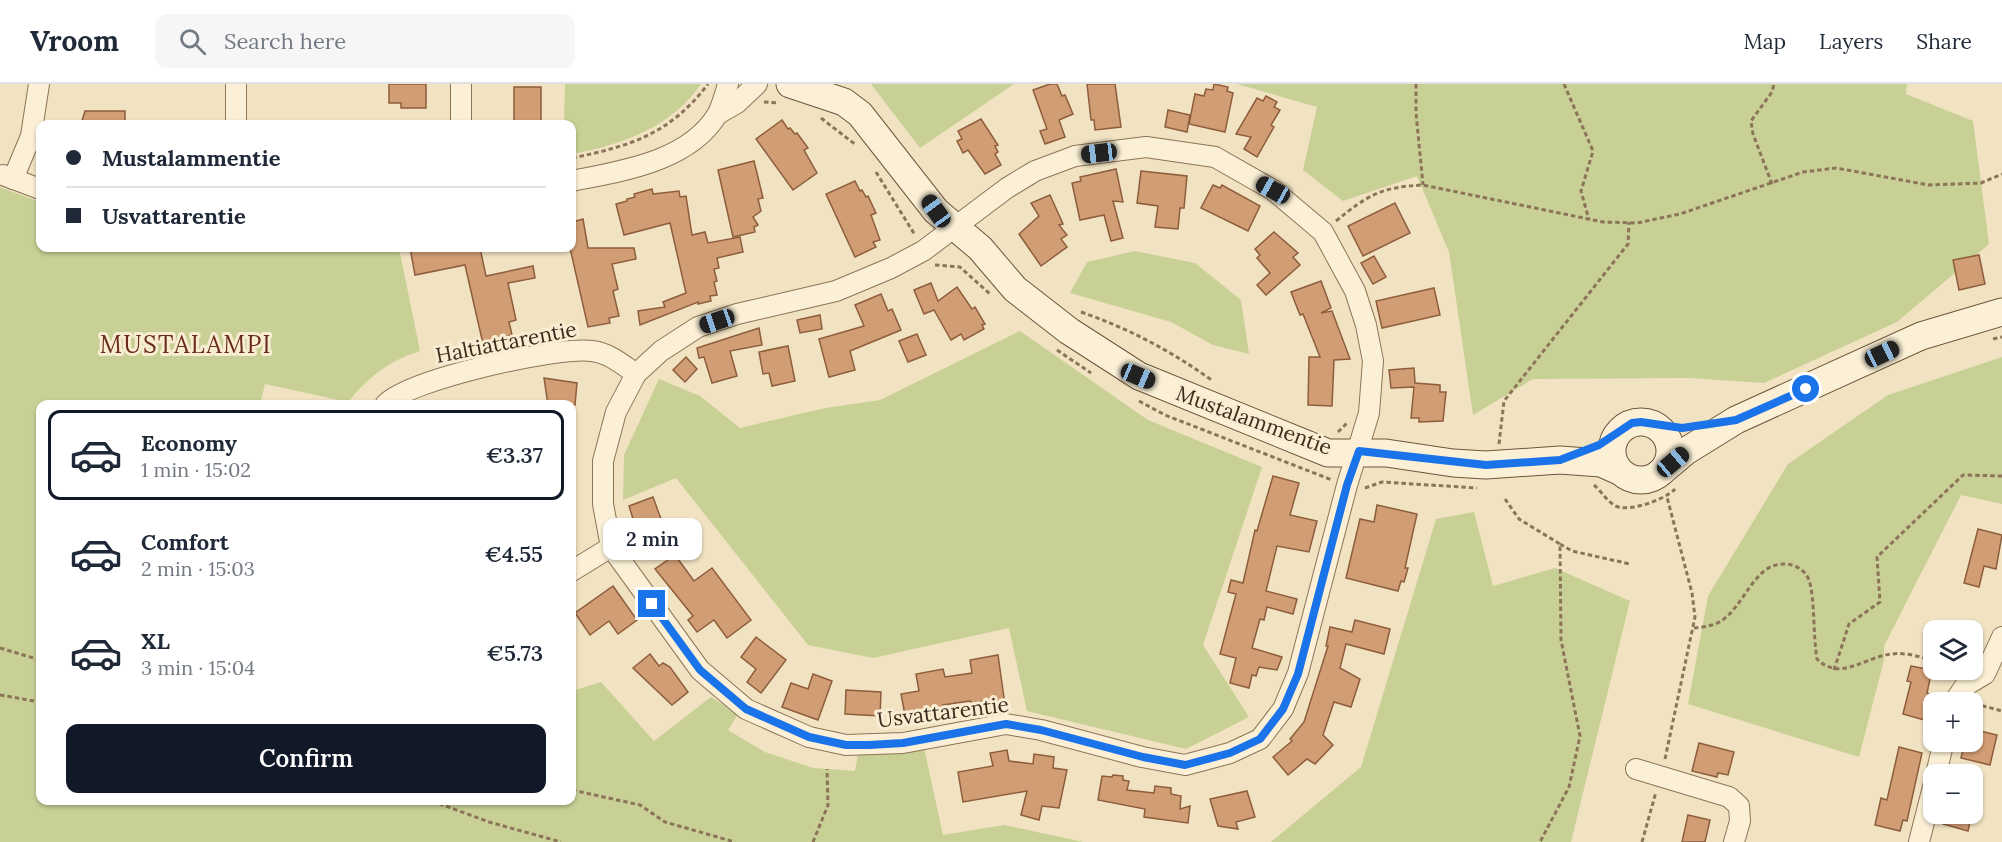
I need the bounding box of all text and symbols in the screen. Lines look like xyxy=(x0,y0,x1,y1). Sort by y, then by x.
search box xyxy=(155,14,575,68)
text: Vroom xyxy=(30,23,119,59)
icon: search xyxy=(176,25,209,58)
text: Search here xyxy=(224,27,346,55)
text: Map xyxy=(1743,28,1786,55)
text: Layers xyxy=(1819,28,1883,55)
text: Share xyxy=(1916,28,1972,55)
car xyxy=(1080,142,1118,164)
text: Mustalammentie xyxy=(102,144,281,172)
car xyxy=(1253,173,1293,207)
car xyxy=(918,191,954,231)
text: Usvattarentie xyxy=(102,202,246,230)
car xyxy=(697,307,737,335)
street label: Haltiattarentie xyxy=(433,315,579,369)
district label: MUSTALAMPI xyxy=(100,329,272,360)
car xyxy=(1862,338,1902,370)
car xyxy=(1118,361,1158,391)
route start xyxy=(1792,375,1819,402)
street label: Mustalammentie xyxy=(1172,379,1336,461)
icon: car xyxy=(69,428,123,482)
text: Economy xyxy=(141,429,237,457)
text: €3.37 xyxy=(486,441,543,469)
car xyxy=(1653,444,1693,480)
text: 1 min · 15:02 xyxy=(141,457,251,482)
callout: 2 min xyxy=(602,517,702,559)
text: 2 min xyxy=(626,526,679,551)
icon: car xyxy=(69,527,123,581)
text: Comfort xyxy=(141,528,229,556)
text: €4.55 xyxy=(485,540,543,568)
text: 2 min · 15:03 xyxy=(141,556,255,581)
route end xyxy=(638,590,665,617)
map controls xyxy=(1923,620,1983,824)
button: layers xyxy=(1923,620,1983,680)
icon: car xyxy=(69,626,123,680)
text: XL xyxy=(141,627,170,655)
text: €5.73 xyxy=(487,639,543,667)
text: 3 min · 15:04 xyxy=(141,655,255,680)
street label: Usvattarentie xyxy=(876,691,1010,733)
button: + xyxy=(1923,692,1983,752)
button: Confirm xyxy=(66,724,546,793)
button: − xyxy=(1923,764,1983,824)

